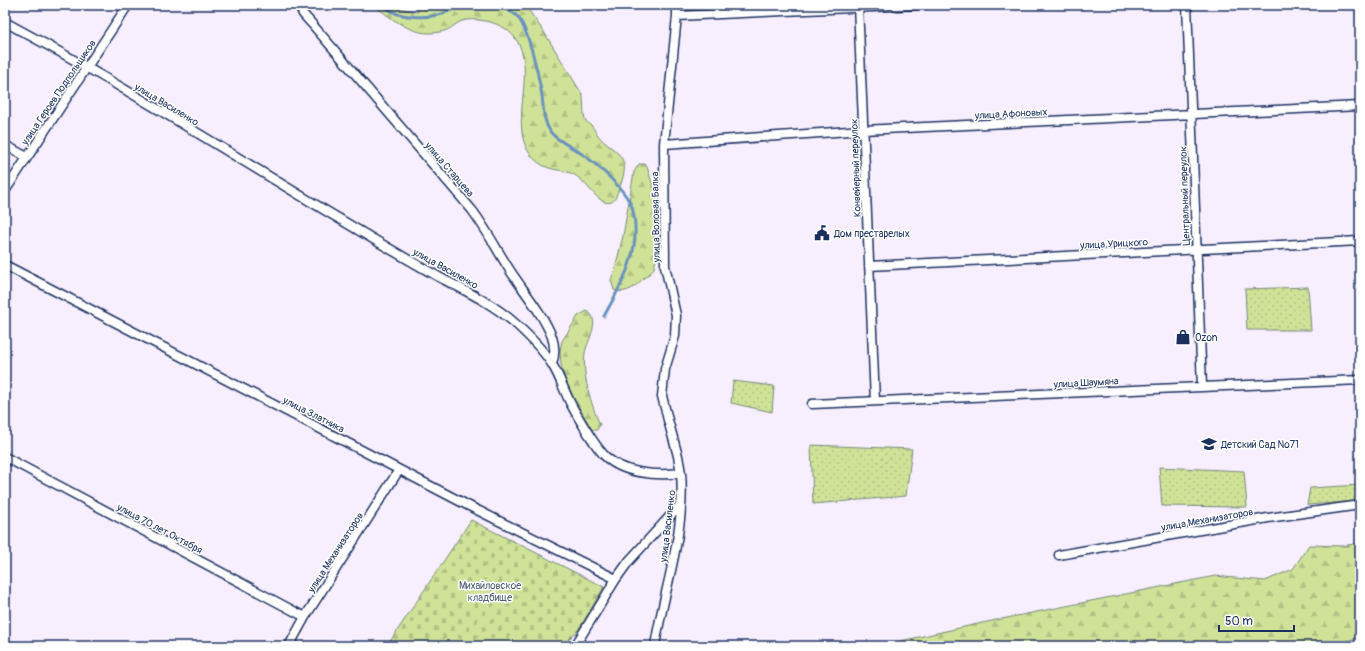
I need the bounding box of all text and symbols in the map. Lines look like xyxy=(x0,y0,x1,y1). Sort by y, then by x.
street label: улица Героев Подпольщиков xyxy=(18,38,99,148)
street label: улица Василенко xyxy=(131,80,201,129)
street label: улица Афоновых xyxy=(973,106,1048,122)
street label: Конвейерный переулок xyxy=(848,119,864,217)
street label: улица Старцева xyxy=(422,139,476,200)
street label: Центральный переулок xyxy=(1177,146,1193,246)
street label: улица Воловая Балка xyxy=(649,171,663,264)
public building icon: Дом престарелых xyxy=(813,224,831,242)
place label: Дом престарелых xyxy=(833,228,910,240)
street label: улица Урицкого xyxy=(1079,236,1149,252)
street label: улица Василенко xyxy=(410,246,481,292)
shop icon: Ozon xyxy=(1174,328,1192,346)
place label: Ozon xyxy=(1195,332,1218,344)
street label: улица Шаумяна xyxy=(1052,375,1119,391)
street label: улица Златника xyxy=(280,394,347,436)
school or university icon: Детский Сад №71 xyxy=(1200,435,1218,453)
place label: Детский Сад №71 xyxy=(1220,439,1299,451)
street label: улица Василенко xyxy=(657,489,678,564)
street label: улица 70 лет Октября xyxy=(114,501,205,557)
street label: улица Механизаторов xyxy=(1159,506,1254,534)
street label: улица Механизаторов xyxy=(305,510,366,596)
park label: Михайловское кладбище xyxy=(459,580,521,604)
scale bar xyxy=(1219,607,1294,633)
text: 50 m xyxy=(1225,614,1253,629)

